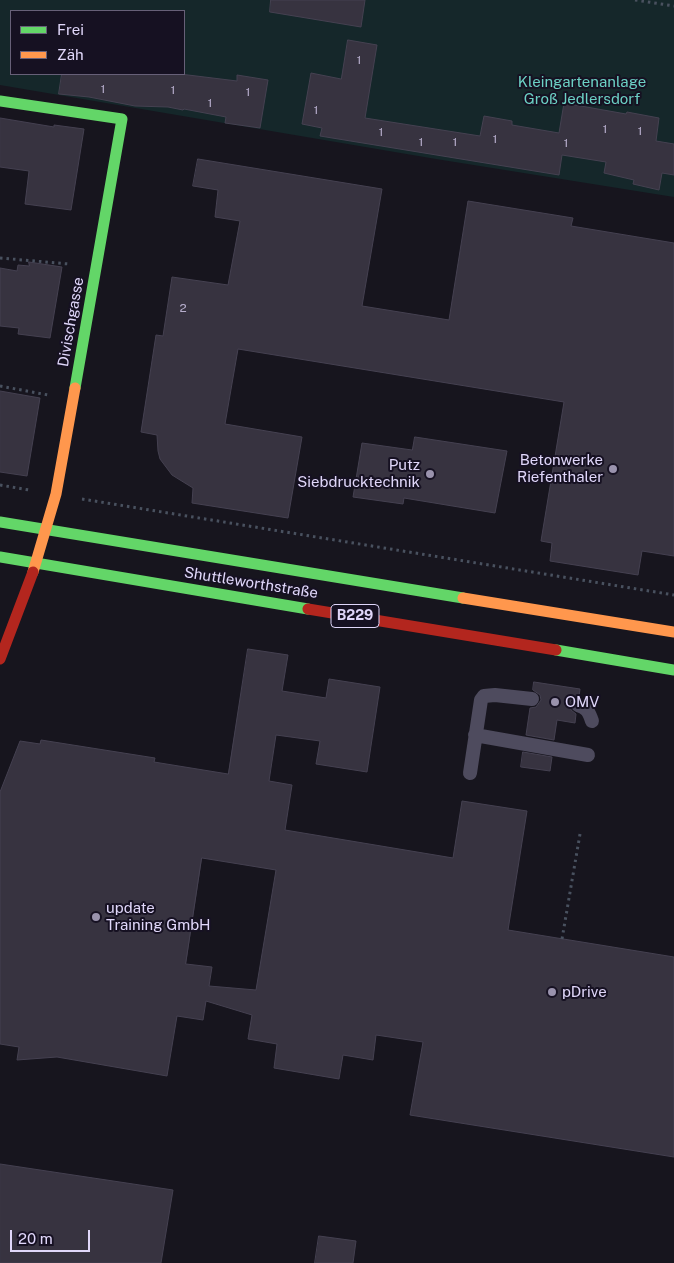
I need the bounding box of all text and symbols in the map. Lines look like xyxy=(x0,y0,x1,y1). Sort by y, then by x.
legend xyxy=(10,10,185,75)
text: Frei xyxy=(57,21,84,38)
text: Zäh xyxy=(57,46,84,63)
house number: 1 xyxy=(357,53,361,67)
park label: Kleingartenanlage Groß Jedlersdorf xyxy=(518,73,646,108)
house number: 1 xyxy=(101,82,105,96)
house number: 1 xyxy=(171,83,175,97)
house number: 1 xyxy=(246,85,250,99)
house number: 1 xyxy=(208,96,212,110)
house number: 1 xyxy=(314,103,318,117)
house number: 1 xyxy=(603,122,607,136)
house number: 1 xyxy=(638,124,642,138)
house number: 1 xyxy=(379,125,383,139)
house number: 1 xyxy=(493,132,497,146)
house number: 1 xyxy=(419,135,423,149)
house number: 1 xyxy=(453,135,457,149)
house number: 1 xyxy=(564,136,568,150)
street label: Divischgasse xyxy=(54,276,88,368)
house number: 2 xyxy=(179,301,187,315)
place label: Betonwerke Riefenthaler xyxy=(517,451,603,486)
place label: Putz Siebdrucktechnik xyxy=(297,456,420,491)
marker: Betonwerke Riefenthaler xyxy=(607,463,619,475)
marker: Putz Siebdrucktechnik xyxy=(424,468,436,480)
street label: Shuttleworthstraße xyxy=(183,564,319,602)
road number: B229 xyxy=(331,604,379,628)
place label: OMV xyxy=(565,693,599,711)
marker: OMV xyxy=(549,696,561,708)
place label: update Training GmbH xyxy=(106,899,211,934)
marker: update Training GmbH xyxy=(90,911,102,923)
place label: pDrive xyxy=(562,983,607,1001)
marker: pDrive xyxy=(546,986,558,998)
scale bar xyxy=(12,1220,92,1252)
text: 20 m xyxy=(18,1230,53,1247)

